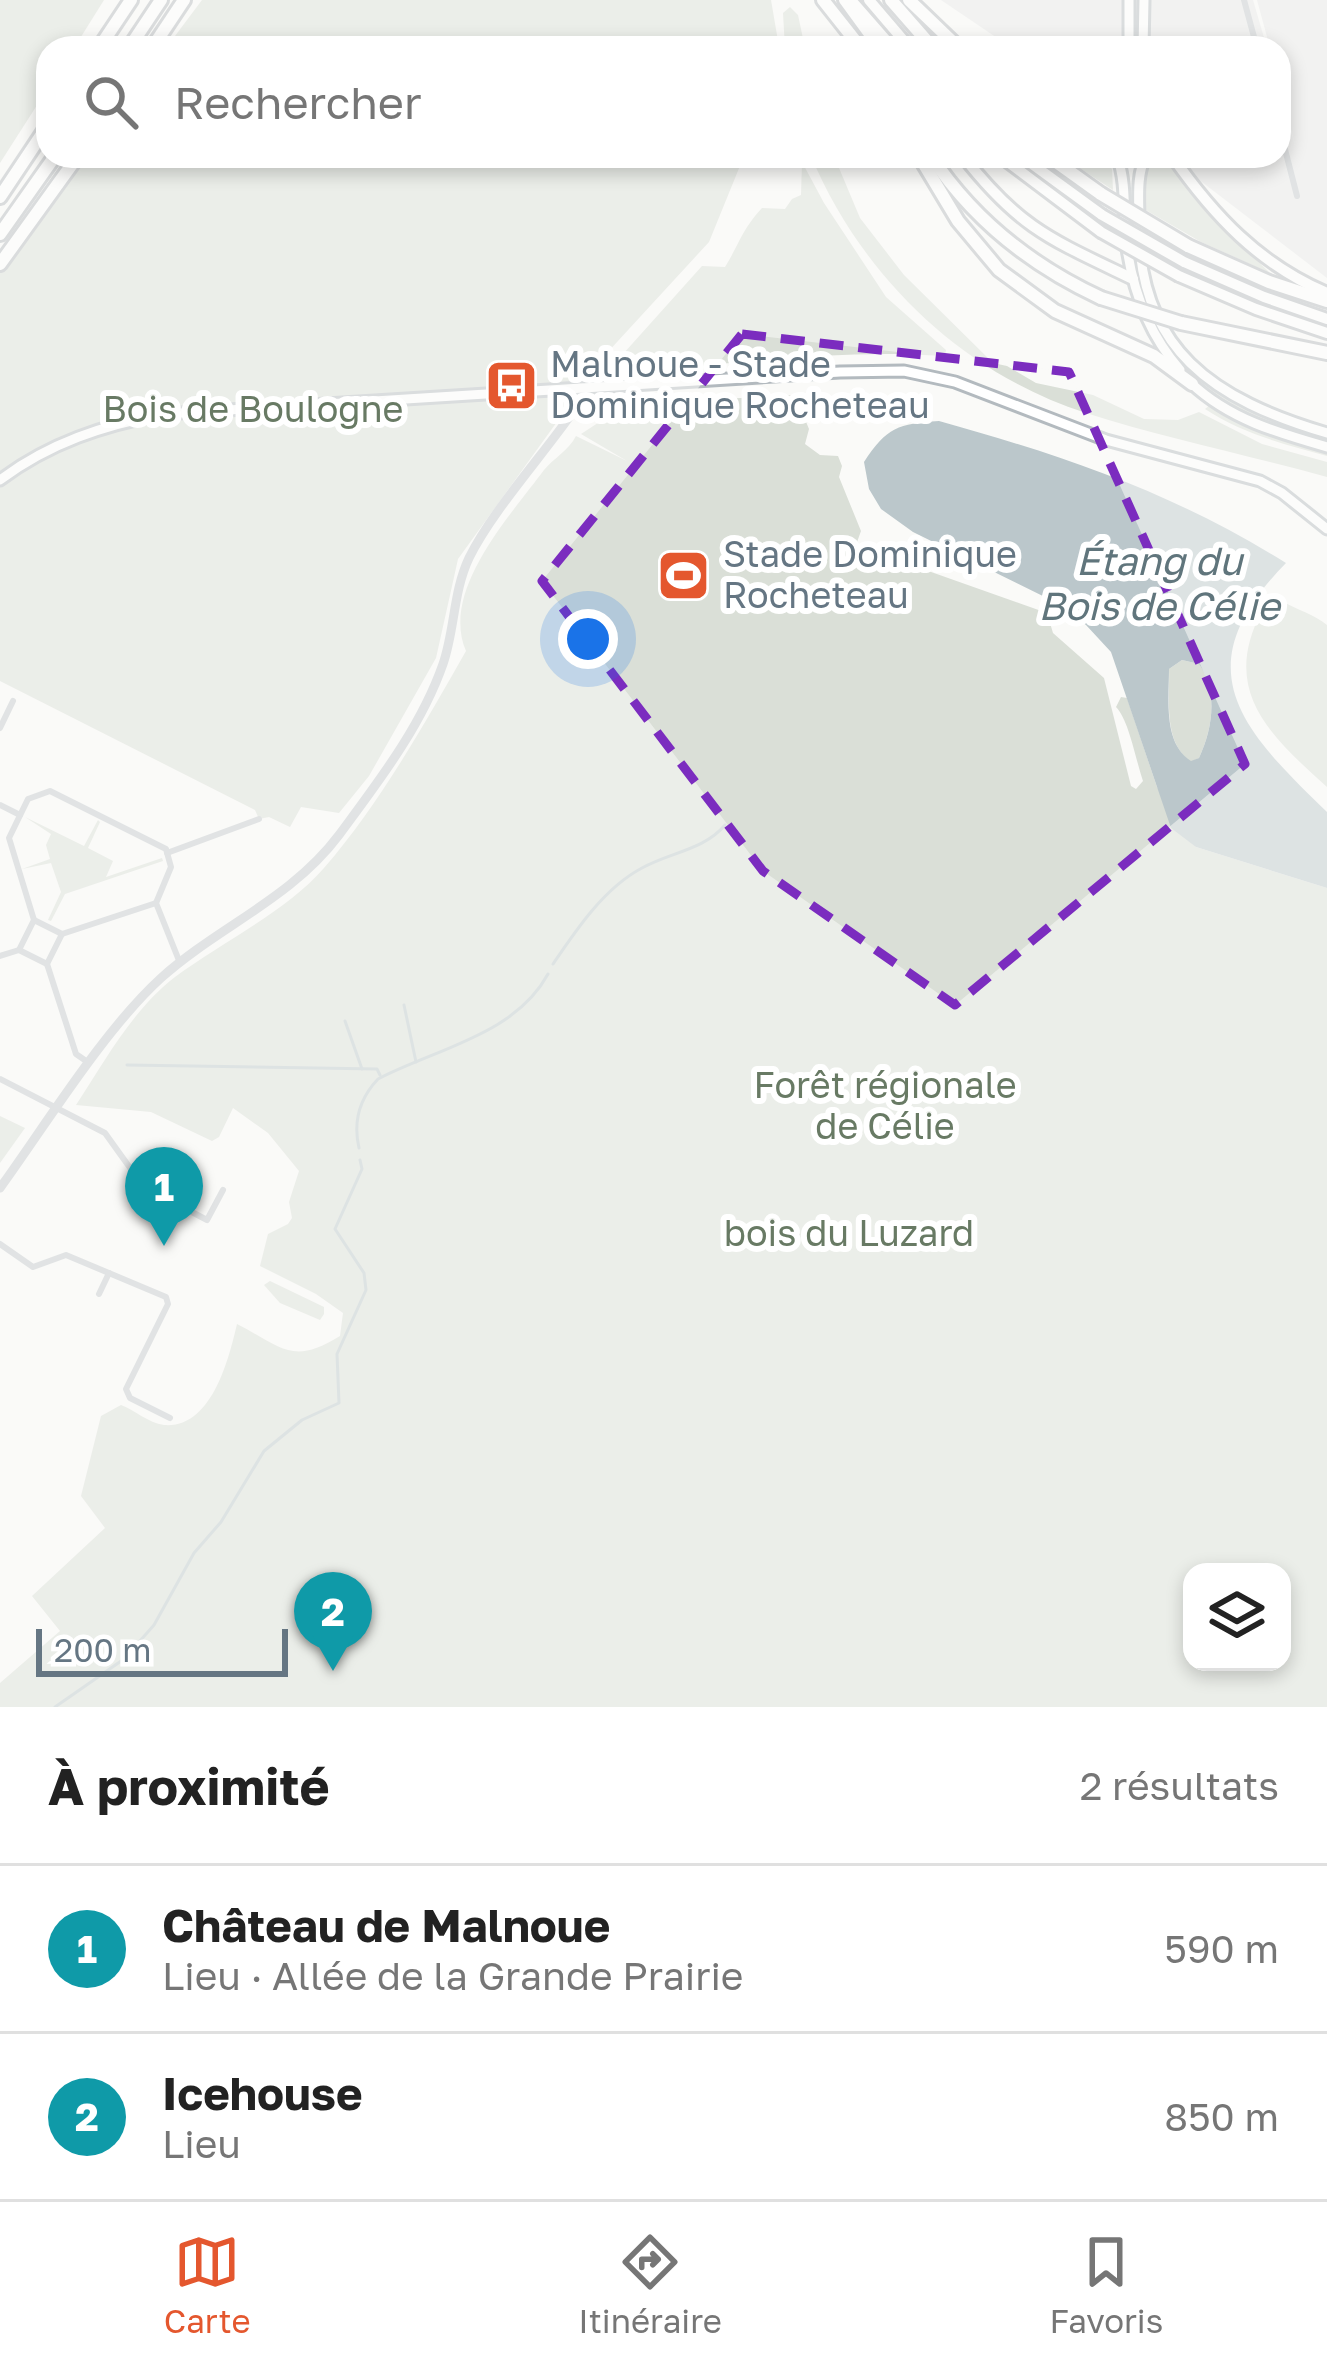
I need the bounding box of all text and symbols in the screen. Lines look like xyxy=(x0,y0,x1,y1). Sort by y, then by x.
search box xyxy=(36,36,1291,168)
icon: search xyxy=(78,69,144,135)
text: Rechercher xyxy=(174,75,422,129)
place label: Malnoue - Stade Dominique Rocheteau xyxy=(550,342,930,426)
bus stop icon: Malnoue - Stade Dominique Rocheteau xyxy=(483,357,539,413)
park label: Bois de Boulogne xyxy=(103,387,403,430)
place label: Stade Dominique Rocheteau xyxy=(723,532,1017,616)
water label: Étang du Bois de Célie xyxy=(1038,537,1282,629)
sports icon: Stade Dominique Rocheteau xyxy=(656,547,712,603)
your location xyxy=(558,609,618,669)
park label: Forêt régionale de Célie xyxy=(753,1063,1017,1147)
pin: 1 xyxy=(125,1147,203,1246)
park label: bois du Luzard xyxy=(724,1211,974,1254)
map controls xyxy=(1183,1563,1291,1671)
button: layers xyxy=(1183,1563,1291,1671)
pin: 2 xyxy=(294,1572,372,1671)
scale bar xyxy=(36,1623,288,1676)
text: 200 m xyxy=(54,1630,152,1669)
text: À proximité xyxy=(48,1755,330,1816)
text: 2 résultats xyxy=(1080,1762,1279,1809)
text: Château de Malnoue xyxy=(162,1898,610,1952)
text: 1 xyxy=(77,1925,97,1972)
text: 590 m xyxy=(1164,1925,1279,1972)
text: Lieu · Allée de la Grande Prairie xyxy=(162,1952,743,1999)
text: Icehouse xyxy=(162,2066,362,2120)
text: 2 xyxy=(75,2093,99,2140)
text: 850 m xyxy=(1164,2093,1279,2140)
text: Lieu xyxy=(162,2120,241,2167)
tab: Carte xyxy=(164,2229,251,2340)
tab: Itinéraire xyxy=(578,2229,722,2340)
tab: Favoris xyxy=(1049,2229,1163,2340)

